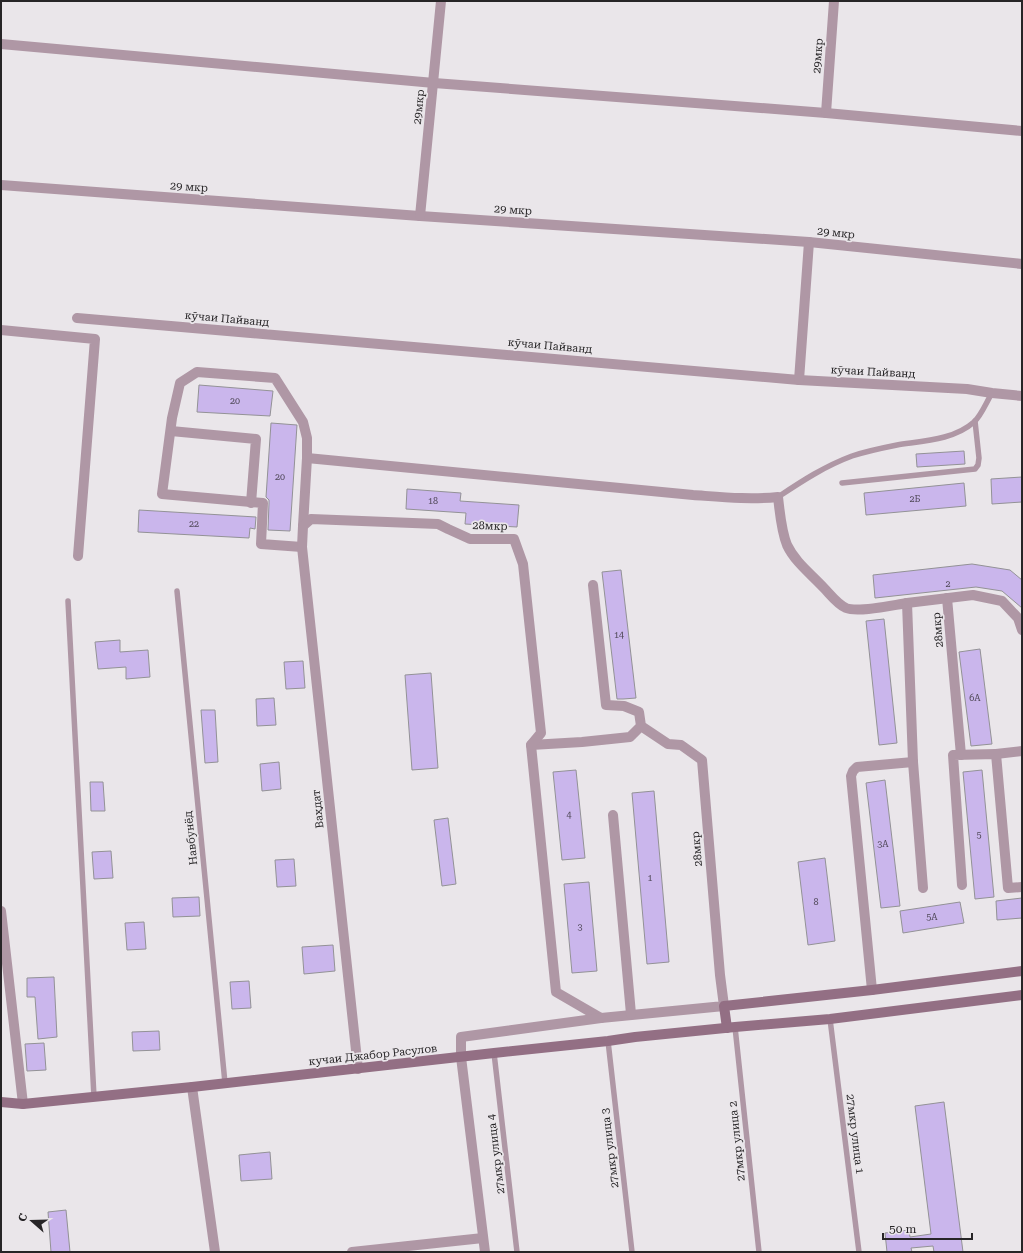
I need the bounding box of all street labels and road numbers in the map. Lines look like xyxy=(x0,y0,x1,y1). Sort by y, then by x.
street label: 29мкр xyxy=(810,38,826,74)
street label: 29мкр xyxy=(411,89,427,125)
street label: 29 мкр xyxy=(170,179,208,195)
street label: 29 мкр xyxy=(494,202,532,218)
street label: 29 мкр xyxy=(816,225,856,241)
street label: кӯчаи Пайванд xyxy=(184,309,270,329)
street label: кӯчаи Пайванд xyxy=(507,336,593,356)
street label: кӯчаи Пайванд xyxy=(830,363,916,381)
street label: 28мкр xyxy=(472,519,508,533)
street label: 28мкр xyxy=(930,612,946,648)
street label: Ваҳдат xyxy=(309,789,327,829)
street label: Навбунёд xyxy=(182,810,200,866)
street label: 28мкр xyxy=(689,831,705,867)
street label: кучаи Джабор Расулов xyxy=(308,1042,438,1068)
street label: 27мкр улица 1 xyxy=(844,1093,866,1175)
street label: 27мкр улица 2 xyxy=(726,1100,748,1182)
street label: 27мкр улица 3 xyxy=(599,1107,621,1189)
street label: 27мкр улица 4 xyxy=(485,1112,507,1195)

